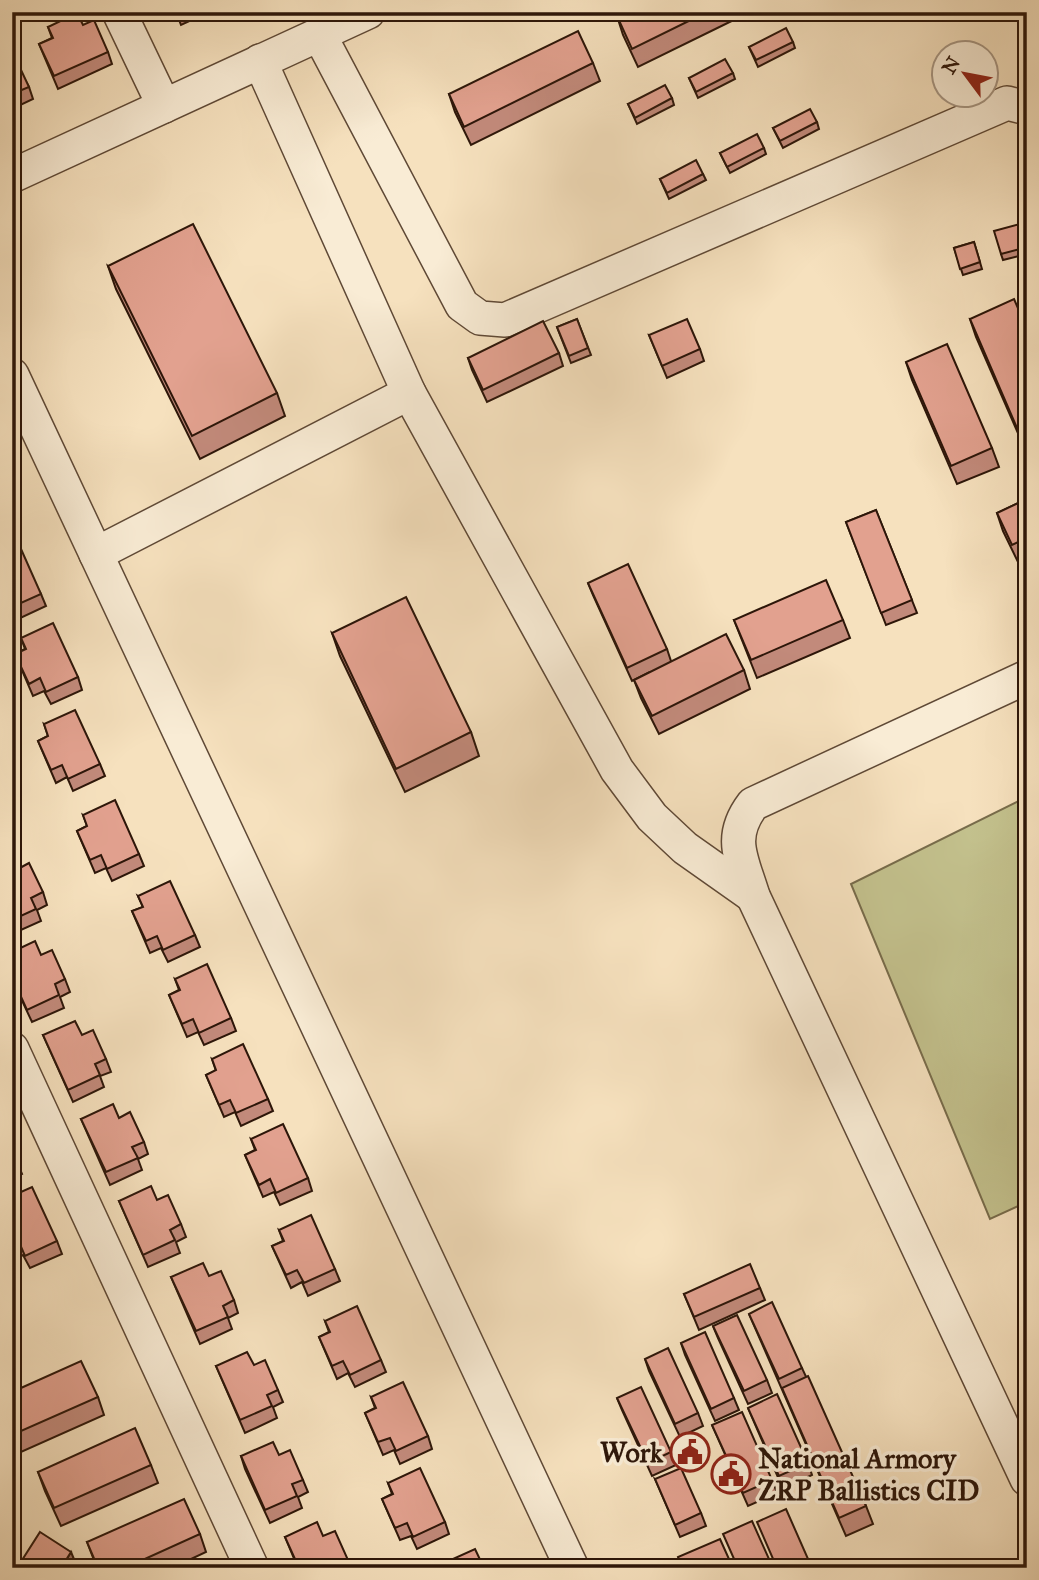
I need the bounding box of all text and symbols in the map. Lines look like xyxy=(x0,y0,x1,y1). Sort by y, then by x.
north arrow xyxy=(930,38,1000,108)
text: N xyxy=(937,52,965,78)
public building icon: Work xyxy=(669,1431,711,1473)
place label: Work xyxy=(600,1435,664,1470)
place label: National Armory ZRP Ballistics CID xyxy=(758,1441,979,1508)
public building icon: National Armory ZRP Ballistics CID xyxy=(710,1453,752,1495)

